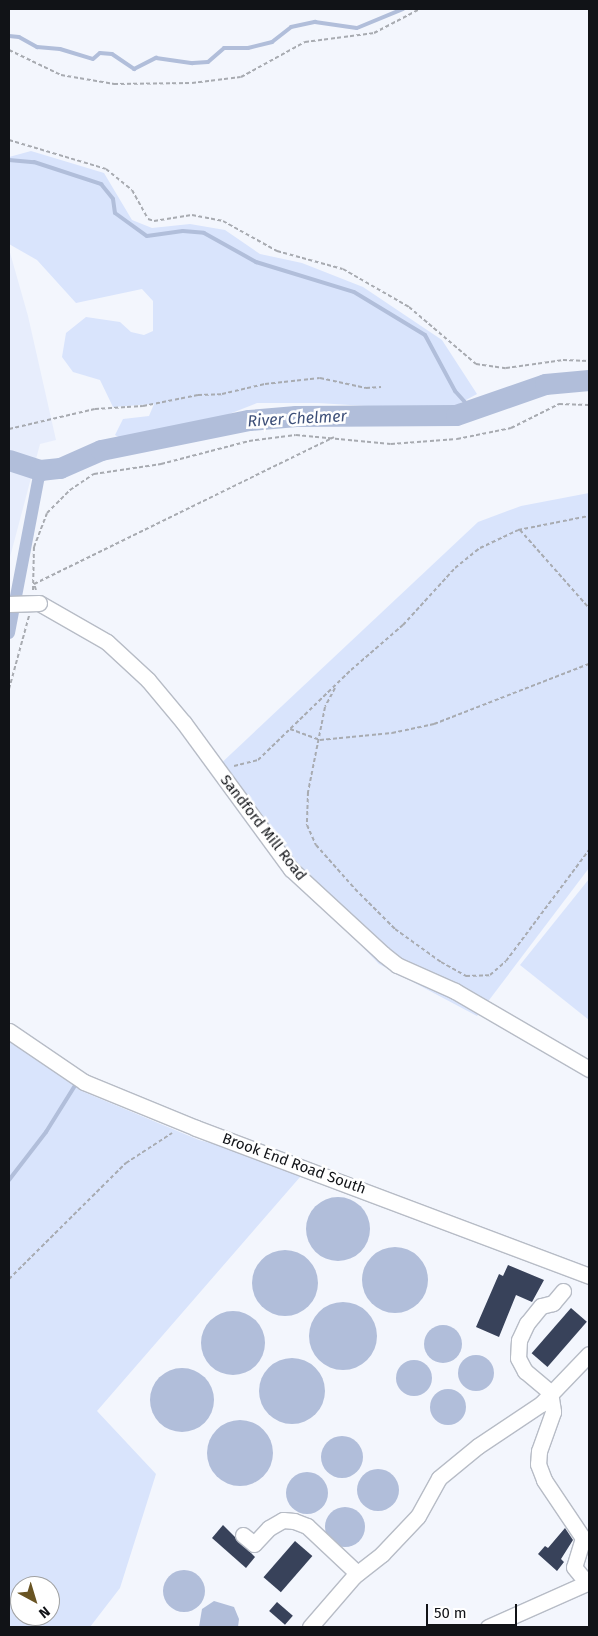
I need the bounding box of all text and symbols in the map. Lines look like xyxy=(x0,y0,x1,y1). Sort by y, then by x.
water label: River Chelmer xyxy=(247,407,347,431)
street label: Sandford Mill Road xyxy=(216,772,310,884)
street label: Brook End Road South xyxy=(220,1130,368,1198)
north arrow xyxy=(10,1576,60,1626)
scale bar xyxy=(428,1594,519,1626)
text: N xyxy=(35,1603,53,1622)
text: 50 m xyxy=(434,1604,467,1622)

